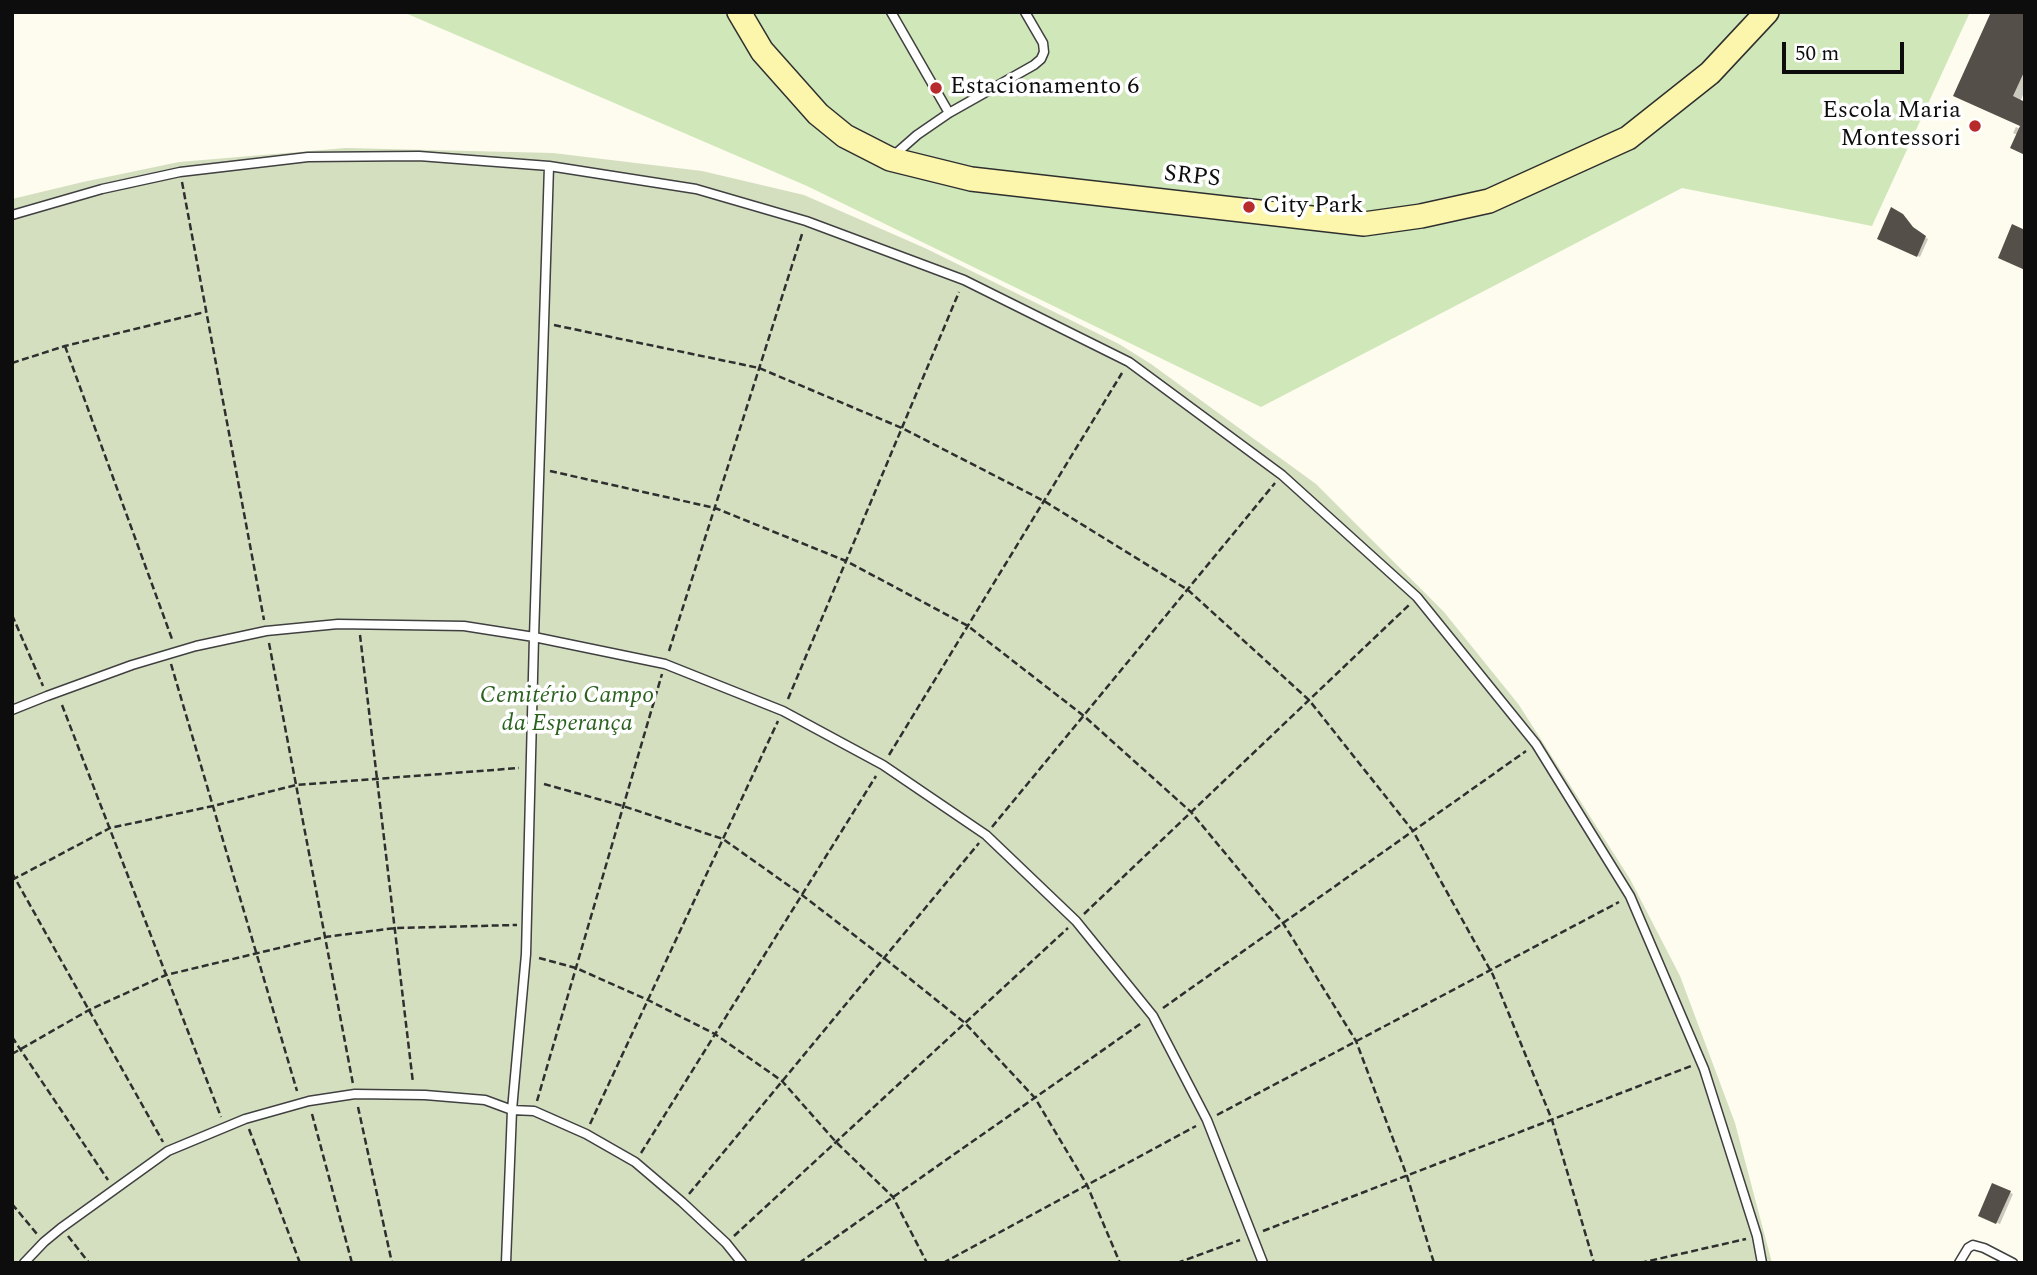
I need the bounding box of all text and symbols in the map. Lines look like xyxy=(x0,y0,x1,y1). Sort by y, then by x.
scale bar xyxy=(1785,28,1908,72)
text: 50 m xyxy=(1795,38,1839,70)
place label: Estacionamento 6 xyxy=(950,74,1139,102)
marker: Estacionamento 6 xyxy=(928,80,944,96)
place label: Escola Maria Montessori xyxy=(1822,98,1961,154)
marker: Escola Maria Montessori xyxy=(1967,118,1983,134)
street label: SRPS xyxy=(1162,161,1222,195)
place label: City Park xyxy=(1263,193,1363,221)
marker: City Park xyxy=(1241,199,1257,215)
park label: Cemitério Campo da Esperança xyxy=(480,683,654,739)

